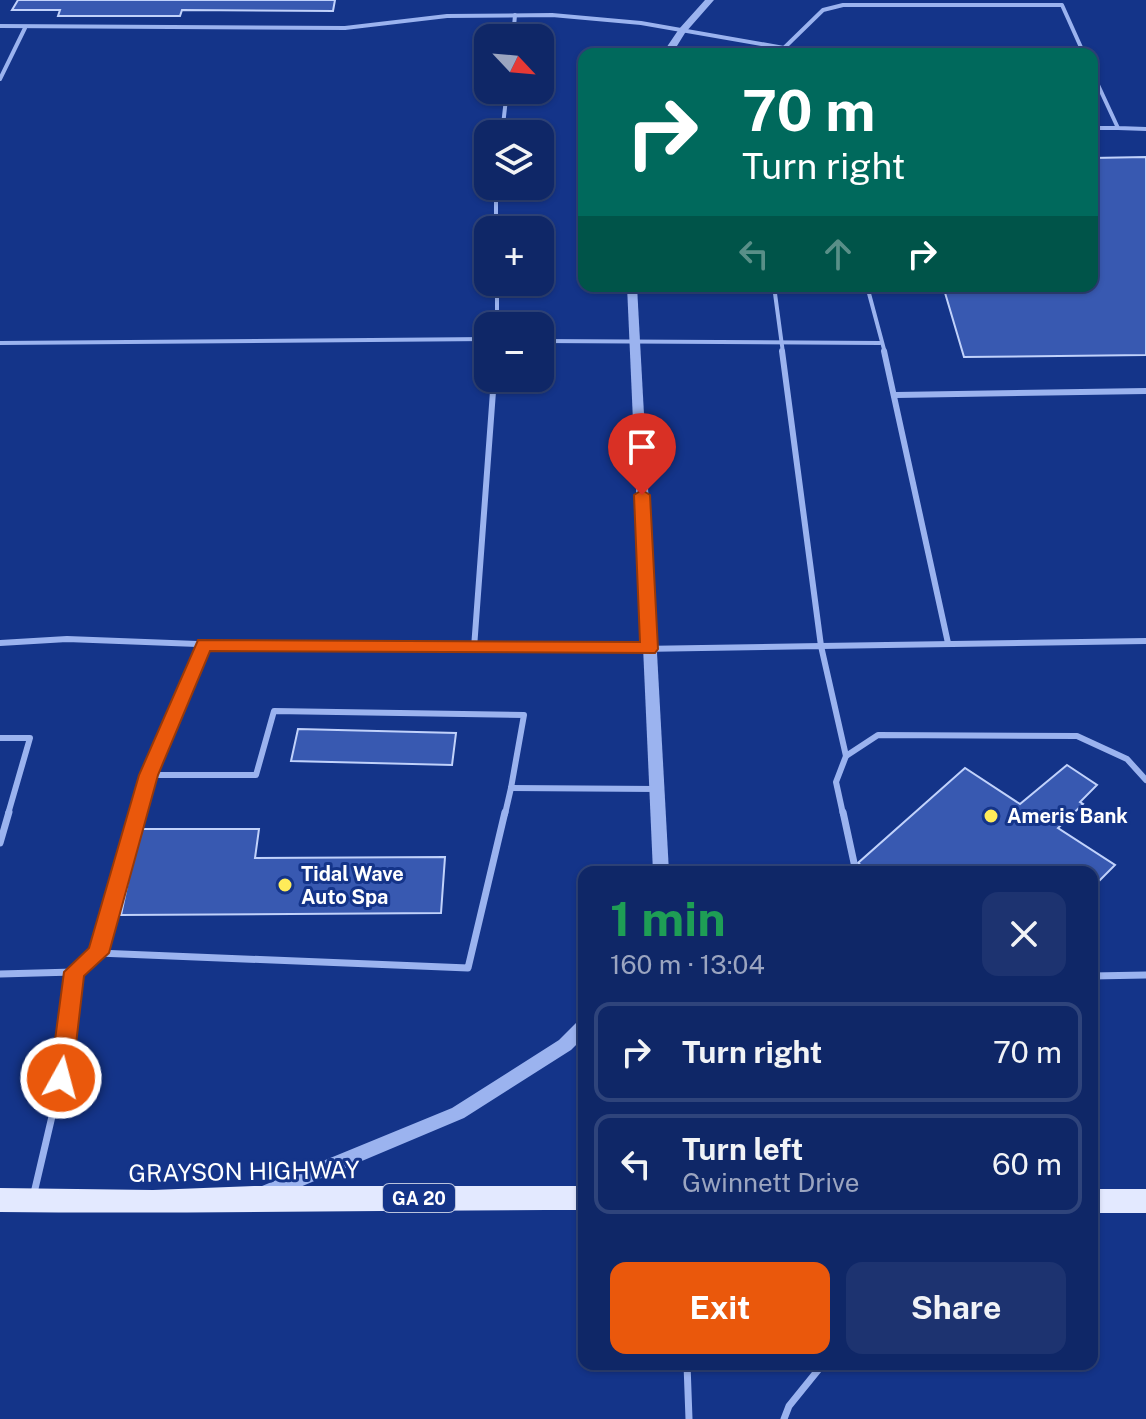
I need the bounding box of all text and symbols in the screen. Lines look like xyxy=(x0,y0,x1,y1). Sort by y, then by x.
north arrow xyxy=(474,24,554,104)
map controls xyxy=(474,24,554,392)
text: 70 m xyxy=(742,78,875,144)
icon: right xyxy=(610,80,714,184)
button: layers xyxy=(474,120,554,200)
text: Turn right xyxy=(742,145,905,187)
button: + xyxy=(474,216,554,296)
icon: left xyxy=(732,232,776,276)
icon: ahead xyxy=(816,232,860,276)
icon: right xyxy=(900,232,944,276)
button: − xyxy=(474,312,554,392)
pin xyxy=(608,413,676,495)
icon: arrive xyxy=(620,425,664,469)
place label: Ameris Bank xyxy=(1007,804,1128,828)
marker: Ameris Bank xyxy=(982,807,1000,825)
place label: Tidal Wave Auto Spa xyxy=(301,862,404,909)
marker: Tidal Wave Auto Spa xyxy=(276,876,294,894)
text: 1 min xyxy=(610,890,726,947)
button: close xyxy=(982,892,1066,976)
text: 160 m · 13:04 xyxy=(610,949,765,980)
icon: right xyxy=(614,1030,658,1074)
text: Turn right xyxy=(682,1034,822,1070)
text: 70 m xyxy=(993,1034,1062,1070)
position arrow xyxy=(19,1036,103,1120)
text: Turn left xyxy=(682,1131,803,1167)
icon: left xyxy=(614,1142,658,1186)
text: 60 m xyxy=(992,1146,1062,1182)
street label: GRAYSON HIGHWAY xyxy=(128,1155,360,1187)
text: Gwinnett Drive xyxy=(682,1167,860,1198)
road number: GA 20 xyxy=(383,1184,455,1212)
button: Exit xyxy=(610,1262,830,1354)
button: Share xyxy=(846,1262,1066,1354)

